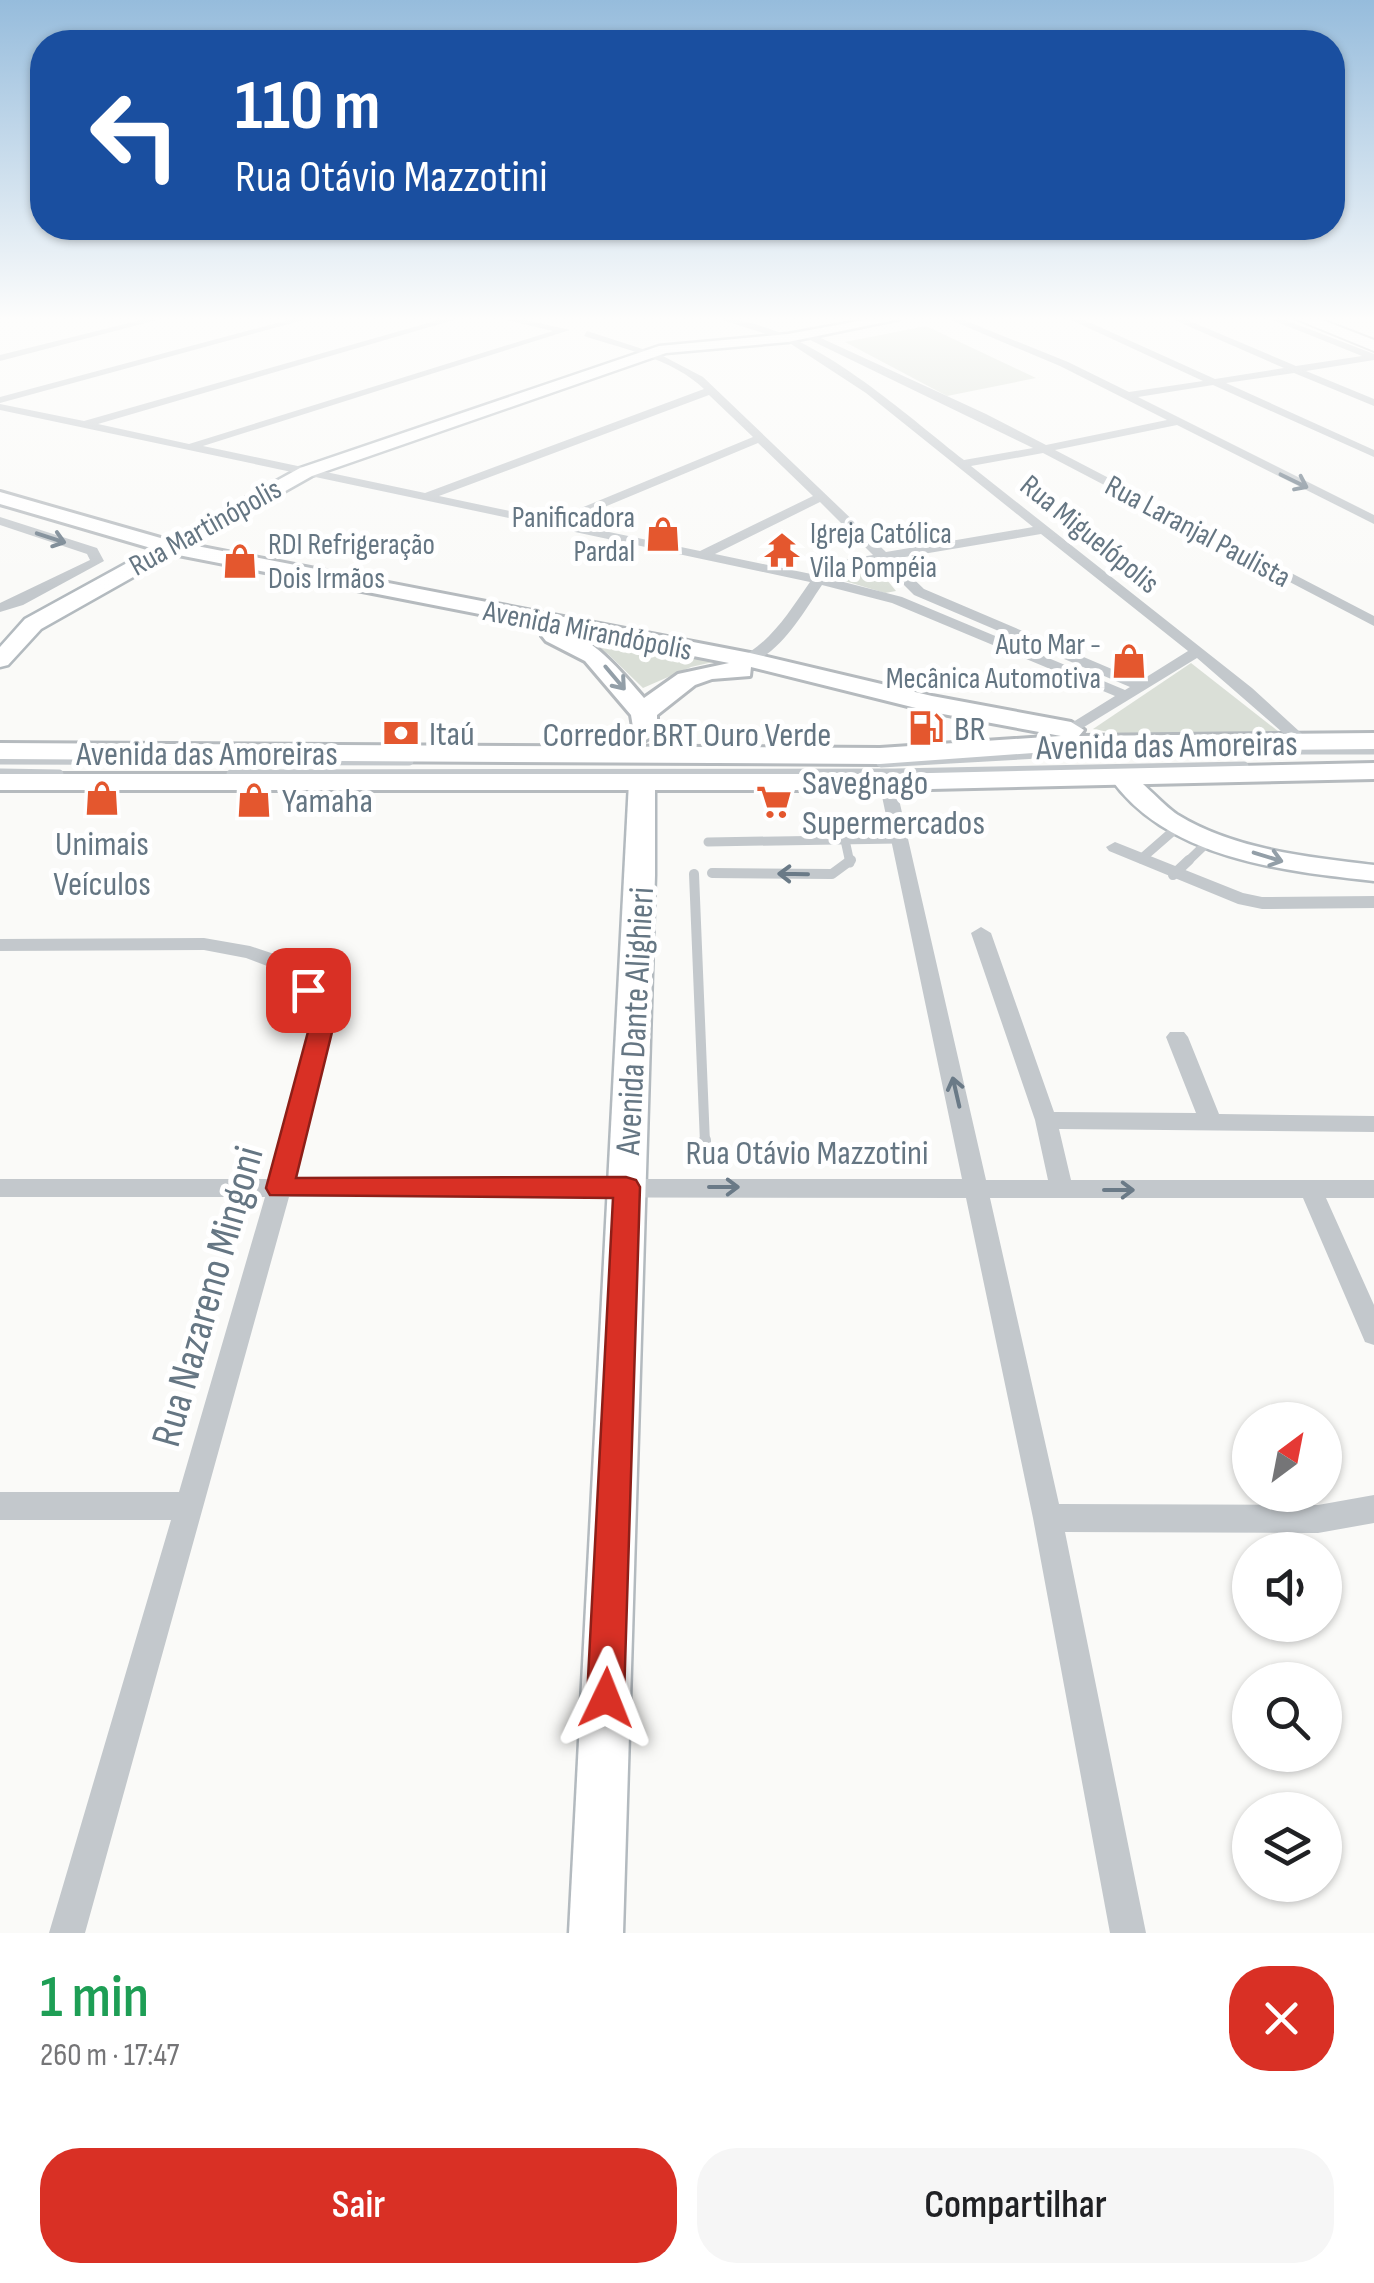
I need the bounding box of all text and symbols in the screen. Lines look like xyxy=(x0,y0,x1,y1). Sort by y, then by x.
text: 110 m xyxy=(235,65,381,149)
icon: left xyxy=(70,70,200,200)
text: Rua Otávio Mazzotini xyxy=(235,150,548,205)
street label: Rua Miguelópolis xyxy=(1013,468,1166,602)
street label: Rua Laranjal Paulista xyxy=(1099,468,1296,596)
street label: Rua Martinópolis xyxy=(123,471,288,584)
one-way arrow xyxy=(1278,472,1308,491)
place label: Panificadora Pardal xyxy=(512,500,635,570)
shop icon: Panificadora Pardal xyxy=(644,515,682,553)
place label: Igreja Católica Vila Pompéia xyxy=(810,516,952,586)
place label: RDI Refrigeração Dois Irmãos xyxy=(268,527,435,597)
one-way arrow xyxy=(35,531,67,549)
temple icon: Igreja Católica Vila Pompéia xyxy=(763,531,801,569)
shop icon: RDI Refrigeração Dois Irmãos xyxy=(221,542,259,580)
street label: Avenida Mirandópolis xyxy=(480,593,695,669)
place label: Auto Mar - Mecânica Automotiva xyxy=(886,627,1101,697)
shop icon: Auto Mar - Mecânica Automotiva xyxy=(1110,642,1148,680)
one-way arrow xyxy=(604,664,626,690)
place label: BR xyxy=(954,708,986,751)
fuel station icon: BR xyxy=(907,709,945,747)
place label: Itaú xyxy=(429,713,475,756)
bank icon: Itaú xyxy=(382,714,420,752)
street label: Corredor BRT Ouro Verde xyxy=(543,714,831,757)
street label: Avenida das Amoreiras xyxy=(1035,723,1298,770)
street label: Avenida das Amoreiras xyxy=(75,733,338,776)
place label: Savegnago Supermercados xyxy=(802,762,985,845)
shop icon: Unimais Veículos xyxy=(83,779,121,817)
place label: Yamaha xyxy=(282,780,373,823)
shop icon: Yamaha xyxy=(235,781,273,819)
supermarket icon: Savegnago Supermercados xyxy=(755,783,793,821)
place label: Unimais Veículos xyxy=(53,823,151,906)
one-way arrow xyxy=(1252,849,1283,867)
one-way arrow xyxy=(777,864,810,884)
street label: Avenida Dante Alighieri xyxy=(607,886,664,1157)
pin xyxy=(266,948,351,1033)
icon: arrive xyxy=(281,963,336,1018)
one-way arrow xyxy=(946,1077,964,1109)
street label: Rua Otávio Mazzotini xyxy=(685,1132,929,1175)
street label: Rua Nazareno Mingoni xyxy=(141,1141,276,1452)
one-way arrow xyxy=(708,1178,740,1196)
one-way arrow xyxy=(1102,1180,1134,1200)
north arrow xyxy=(1232,1402,1342,1512)
map controls xyxy=(1232,1402,1342,1902)
button: sound xyxy=(1232,1532,1342,1642)
position arrow xyxy=(554,1646,658,1750)
button: search xyxy=(1232,1662,1342,1772)
button: layers xyxy=(1232,1792,1342,1902)
text: 1 min xyxy=(40,1962,149,2034)
button: close xyxy=(1229,1966,1334,2071)
text: 260 m · 17:47 xyxy=(40,2036,179,2075)
button: Sair xyxy=(40,2148,677,2263)
button: Compartilhar xyxy=(697,2148,1334,2263)

